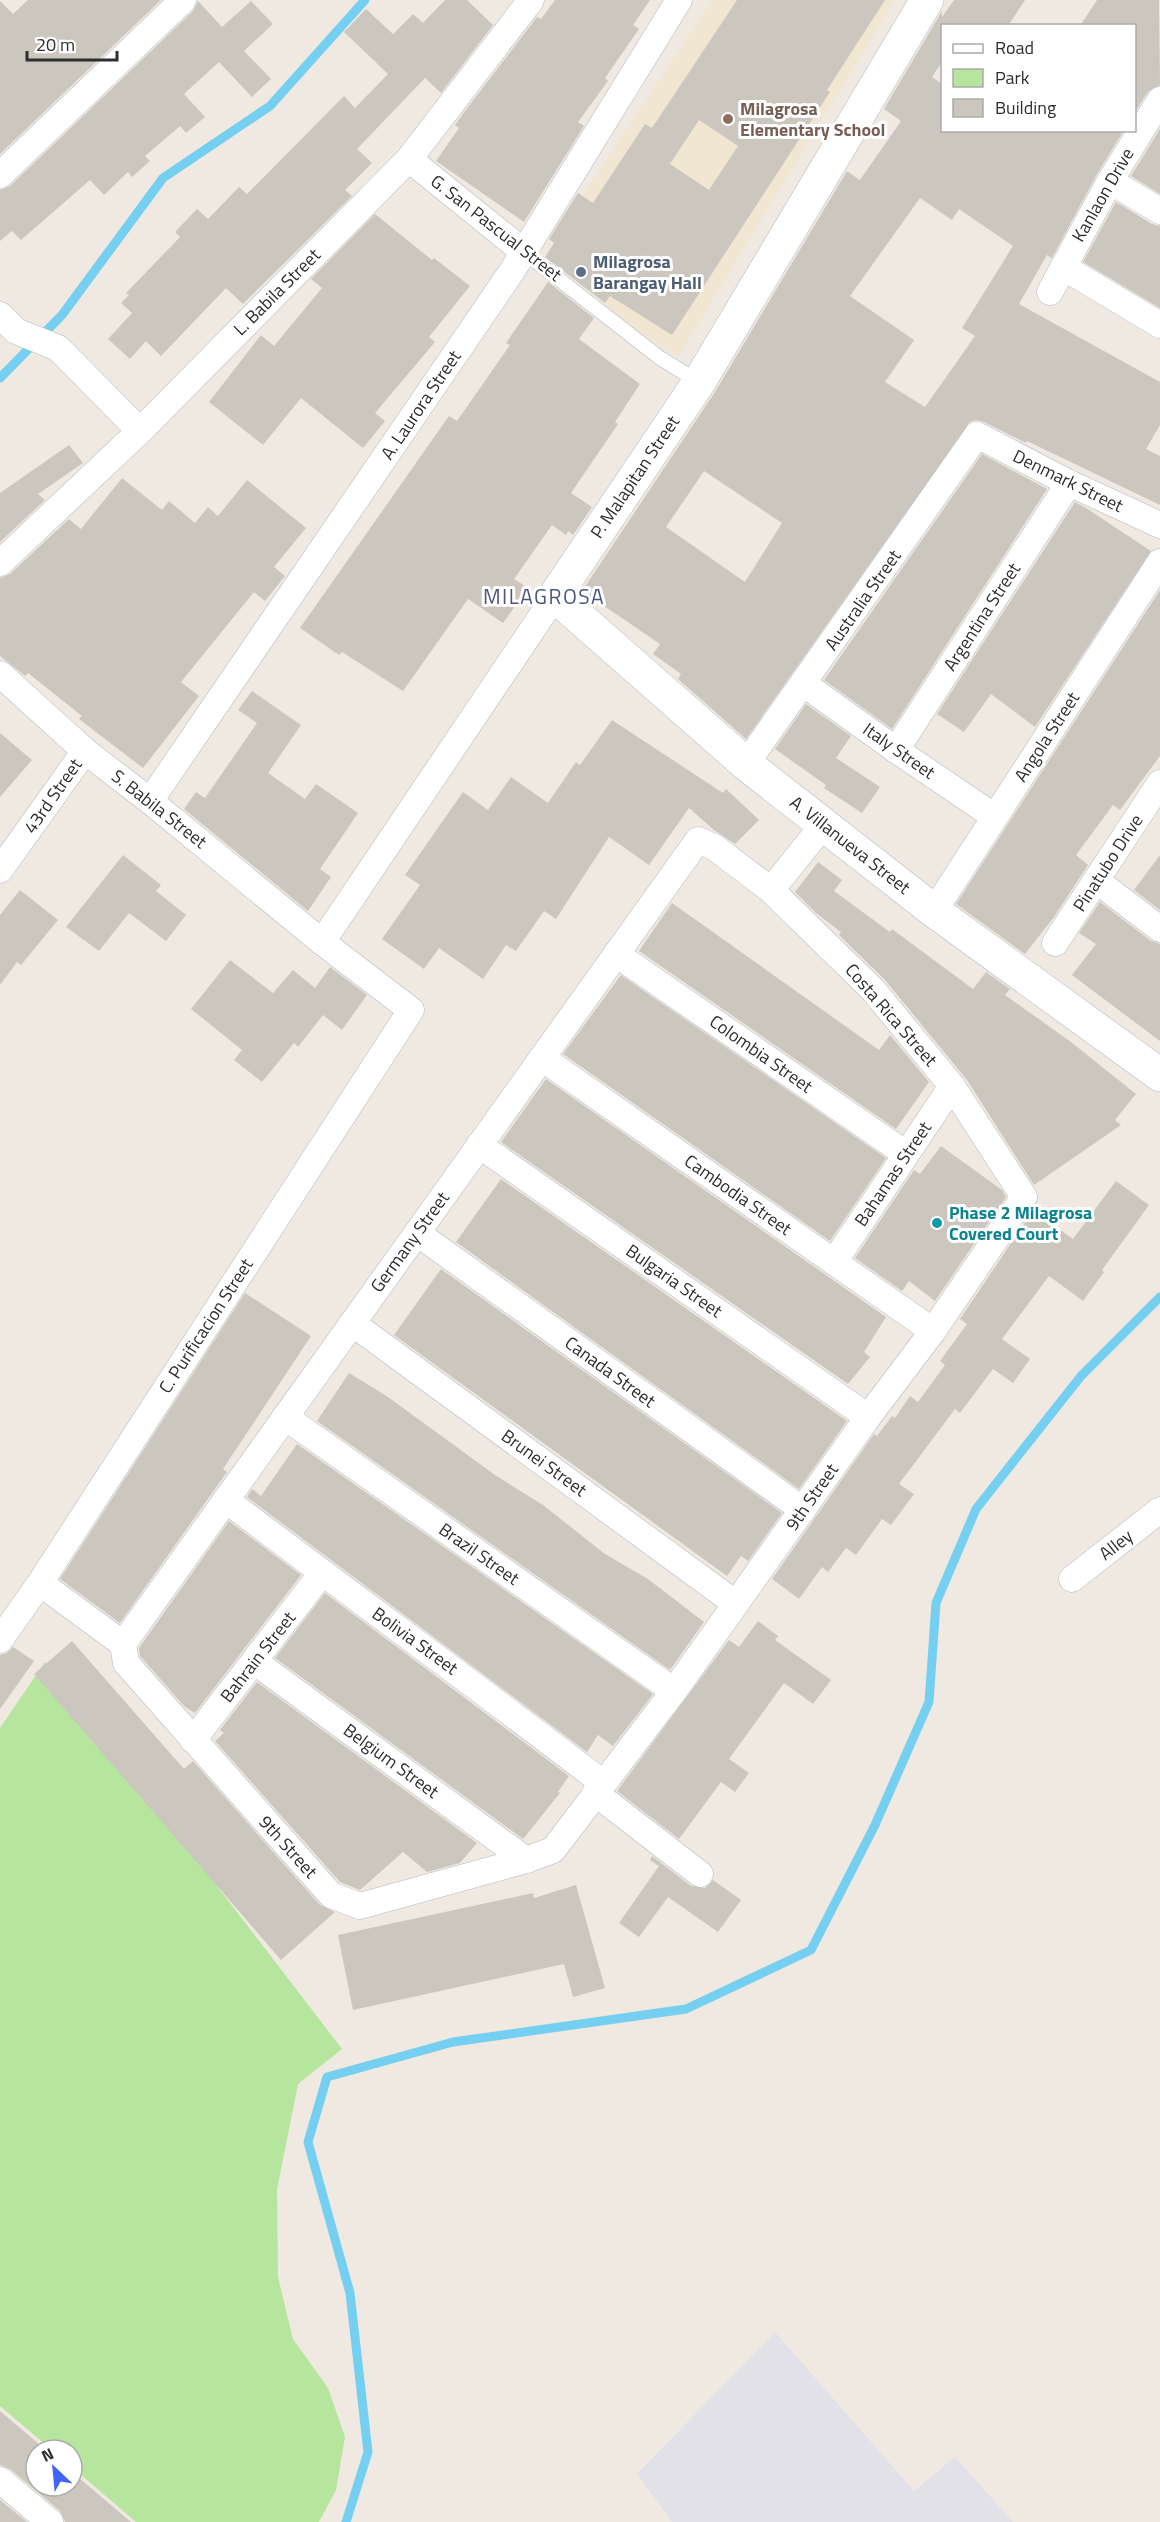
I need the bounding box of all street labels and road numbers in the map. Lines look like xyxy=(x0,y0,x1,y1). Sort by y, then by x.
street label: Kanlaon Drive xyxy=(1065,143,1140,247)
street label: G. San Pascual Street xyxy=(425,168,568,288)
street label: L. Babila Street xyxy=(227,241,327,341)
street label: A. Laurora Street xyxy=(374,344,468,465)
street label: P. Malapitan Street xyxy=(583,409,686,544)
street label: Denmark Street xyxy=(1009,442,1129,519)
street label: Australia Street xyxy=(818,543,908,656)
street label: Argentina Street xyxy=(936,557,1027,676)
street label: Angola Street xyxy=(1007,686,1086,787)
street label: Italy Street xyxy=(858,716,942,786)
street label: 43rd Street xyxy=(17,752,89,839)
street label: S. Babila Street xyxy=(106,763,213,855)
street label: A. Villanueva Street xyxy=(784,789,917,901)
street label: Pinatubo Drive xyxy=(1066,809,1149,917)
street label: Costa Rica Street xyxy=(839,957,944,1073)
street label: Colombia Street xyxy=(704,1008,819,1100)
street label: Bahamas Street xyxy=(847,1115,938,1232)
street label: Cambodia Street xyxy=(679,1147,798,1242)
street label: Germany Street xyxy=(364,1185,456,1298)
street label: Bulgaria Street xyxy=(620,1237,729,1324)
street label: C. Purificacion Street xyxy=(152,1252,260,1399)
street label: Canada Street xyxy=(559,1329,662,1414)
street label: Brunei Street xyxy=(496,1422,593,1503)
street label: 9th Street xyxy=(779,1457,845,1536)
street label: Brazil Street xyxy=(433,1516,526,1592)
street label: Alley xyxy=(1093,1522,1139,1567)
street label: Bolivia Street xyxy=(367,1600,464,1682)
street label: Bahrain Street xyxy=(213,1605,302,1708)
street label: Belgium Street xyxy=(338,1717,445,1805)
street label: 9th Street xyxy=(253,1809,324,1885)

